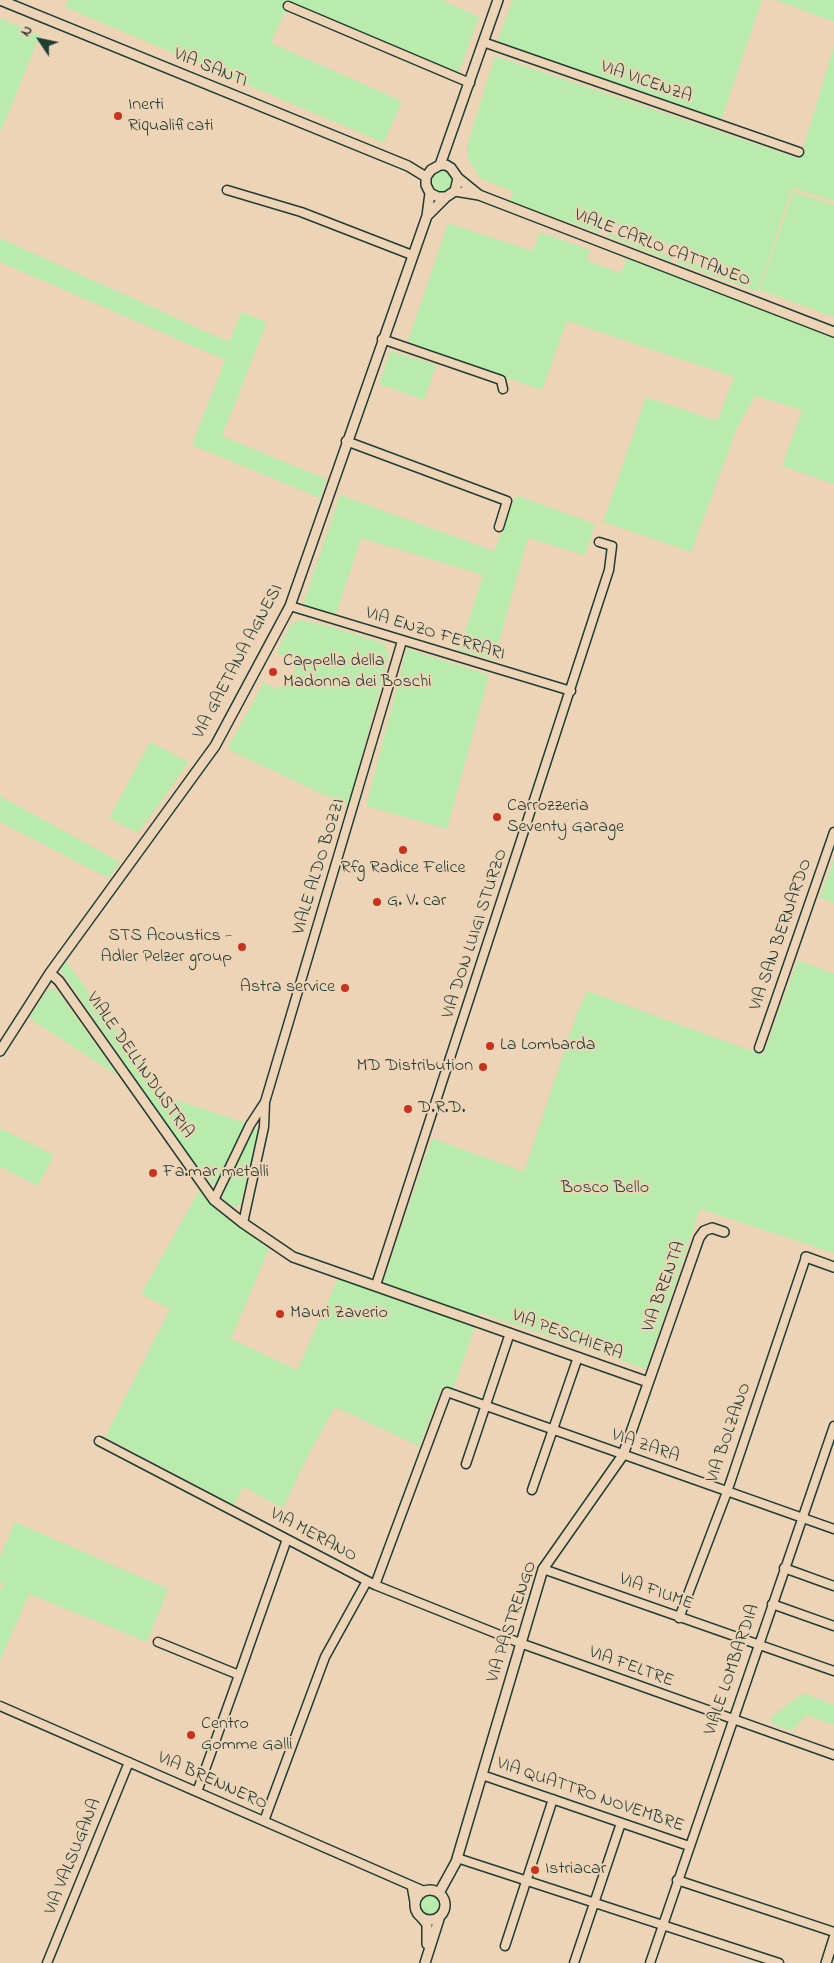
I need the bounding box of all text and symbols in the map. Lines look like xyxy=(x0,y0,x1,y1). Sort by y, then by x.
north arrow xyxy=(15,15,65,65)
text: N xyxy=(16,22,38,41)
street label: VIA SANTI xyxy=(170,44,250,94)
street label: VIA VICENZA xyxy=(597,57,695,109)
place label: Inerti Riqualificati xyxy=(128,95,213,138)
marker: Inerti Riqualificati xyxy=(112,110,124,122)
street label: VIALE CARLO CATTANEO xyxy=(571,205,753,293)
street label: VIA GAETANA AGNESI xyxy=(189,581,289,743)
street label: VIA ENZO FERRARI xyxy=(363,603,507,667)
place label: Cappella della Madonna dei Boschi xyxy=(283,651,431,694)
marker: Cappella della Madonna dei Boschi xyxy=(267,666,279,678)
street label: VIALE ALDO BOZZI xyxy=(289,796,351,938)
place label: Carrozzeria Seventy Garage xyxy=(507,796,624,839)
marker: Carrozzeria Seventy Garage xyxy=(491,811,503,823)
marker: Rfg Radice Felice xyxy=(397,844,409,856)
street label: VIA DON LUIGI STURZO xyxy=(438,847,514,1021)
street label: VIA SAN BERNARDO xyxy=(746,856,818,1014)
place label: Rfg Radice Felice xyxy=(341,858,465,880)
place label: G. V. car xyxy=(387,891,446,913)
marker: G. V. car xyxy=(371,896,383,908)
place label: STS Acoustics - Adler Pelzer group xyxy=(100,926,232,969)
marker: STS Acoustics - Adler Pelzer group xyxy=(236,941,248,953)
place label: Astra service xyxy=(240,977,335,999)
marker: Astra service xyxy=(339,982,351,994)
street label: VIALE DELL'INDUSTRIA xyxy=(80,989,198,1143)
place label: La Lombarda xyxy=(500,1035,596,1057)
marker: La Lombarda xyxy=(484,1040,496,1052)
place label: MD Distribution xyxy=(357,1056,473,1078)
marker: MD Distribution xyxy=(477,1061,489,1073)
place label: D.R.D. xyxy=(418,1098,465,1120)
marker: D.R.D. xyxy=(402,1103,414,1115)
place label: Fa.mar metalli xyxy=(163,1162,269,1184)
marker: Fa.mar metalli xyxy=(147,1167,159,1179)
park label: Bosco Bello xyxy=(561,1178,649,1200)
street label: VIA BRENTA xyxy=(639,1239,691,1335)
place label: Mauri Zaverio xyxy=(290,1303,388,1325)
street label: VIA PESCHIERA xyxy=(509,1306,625,1366)
marker: Mauri Zaverio xyxy=(274,1308,286,1320)
street label: VIA BOLZANO xyxy=(703,1380,757,1486)
street label: VIA ZARA xyxy=(608,1425,682,1469)
street label: VIA MERANO xyxy=(266,1504,360,1568)
street label: VIA PASTRENGO xyxy=(483,1559,543,1685)
street label: VIA FIUME xyxy=(616,1570,696,1616)
street label: VIALE LOMBARDIA xyxy=(700,1602,766,1738)
street label: VIA FELTRE xyxy=(586,1643,676,1693)
place label: Centro Gomme Galli xyxy=(201,1714,292,1756)
marker: Centro Gomme Galli xyxy=(185,1729,197,1741)
street label: VIA BRENNERO xyxy=(154,1748,270,1816)
street label: VIA QUATTRO NOVEMBRE xyxy=(494,1754,686,1838)
street label: VIA VALSUGANA xyxy=(41,1796,107,1918)
place label: Istriacar xyxy=(545,1859,606,1881)
marker: Istriacar xyxy=(529,1864,541,1876)

